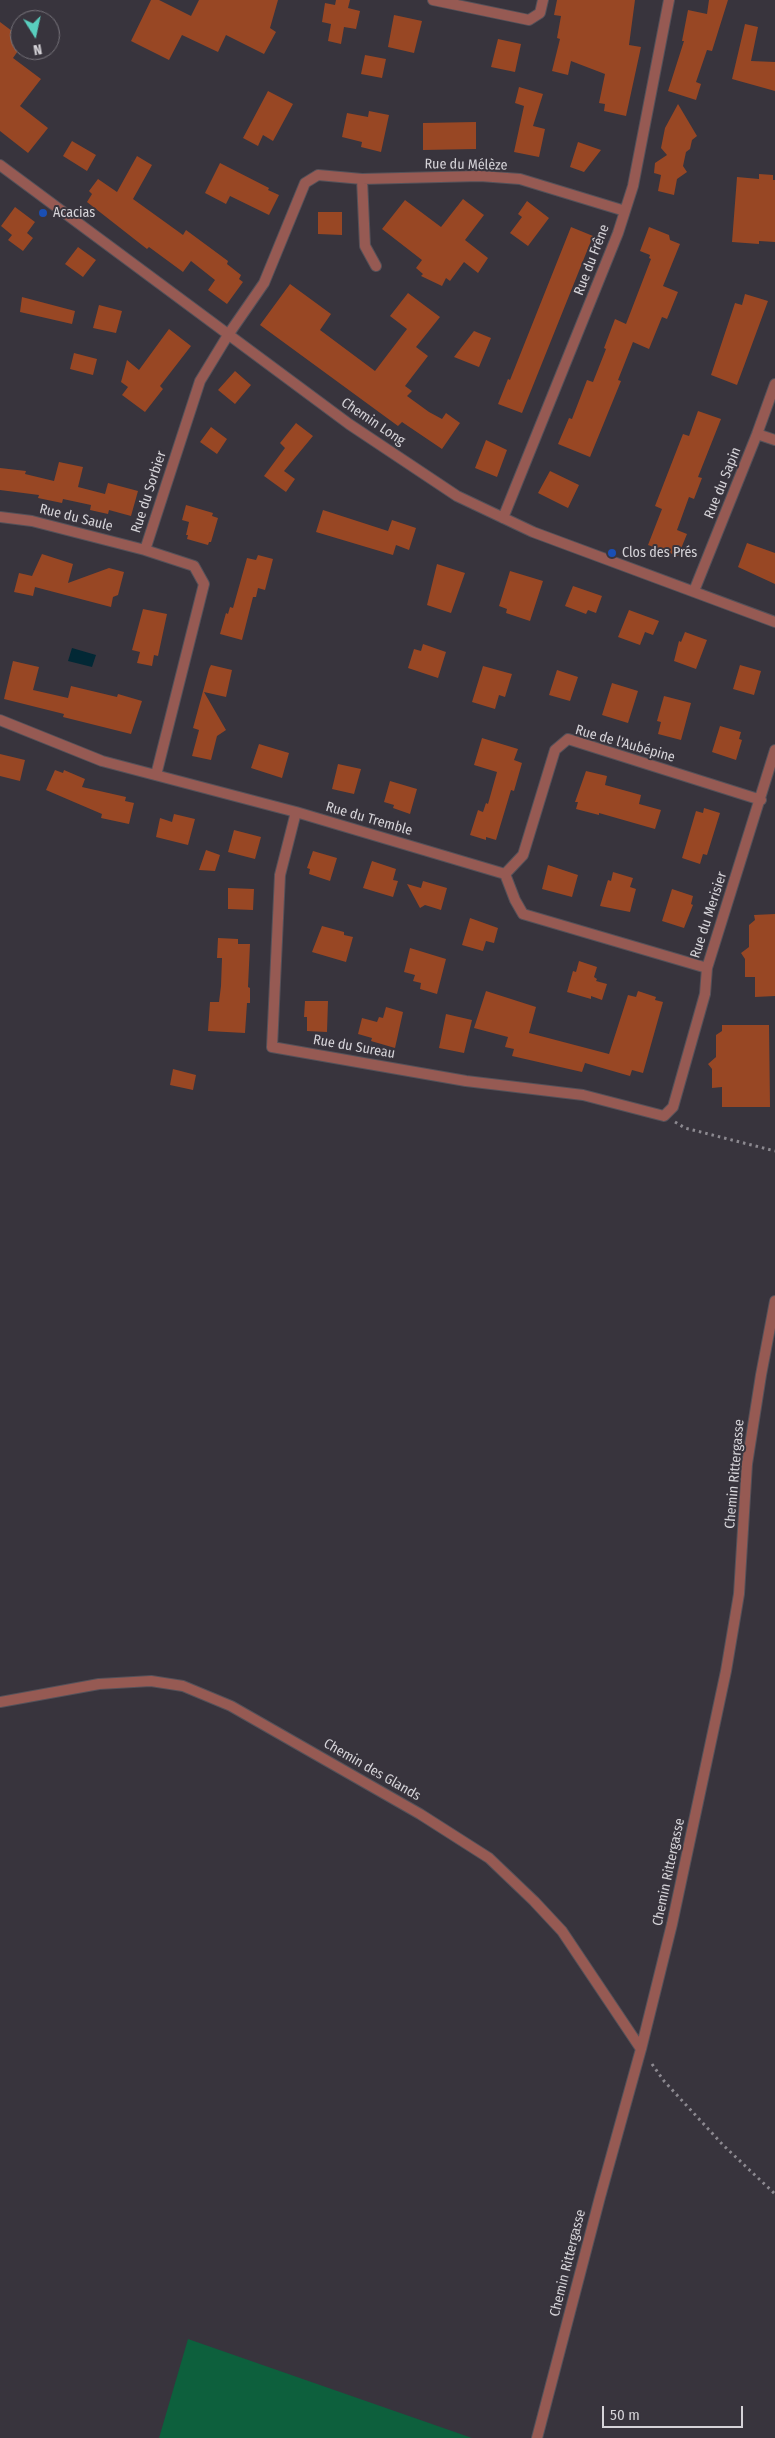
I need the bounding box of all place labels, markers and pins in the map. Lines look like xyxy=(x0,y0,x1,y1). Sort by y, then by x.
place label: Acacias xyxy=(53,205,95,221)
marker: Acacias xyxy=(37,207,49,219)
place label: Clos des Prés xyxy=(622,545,697,561)
marker: Clos des Prés xyxy=(606,547,618,559)

